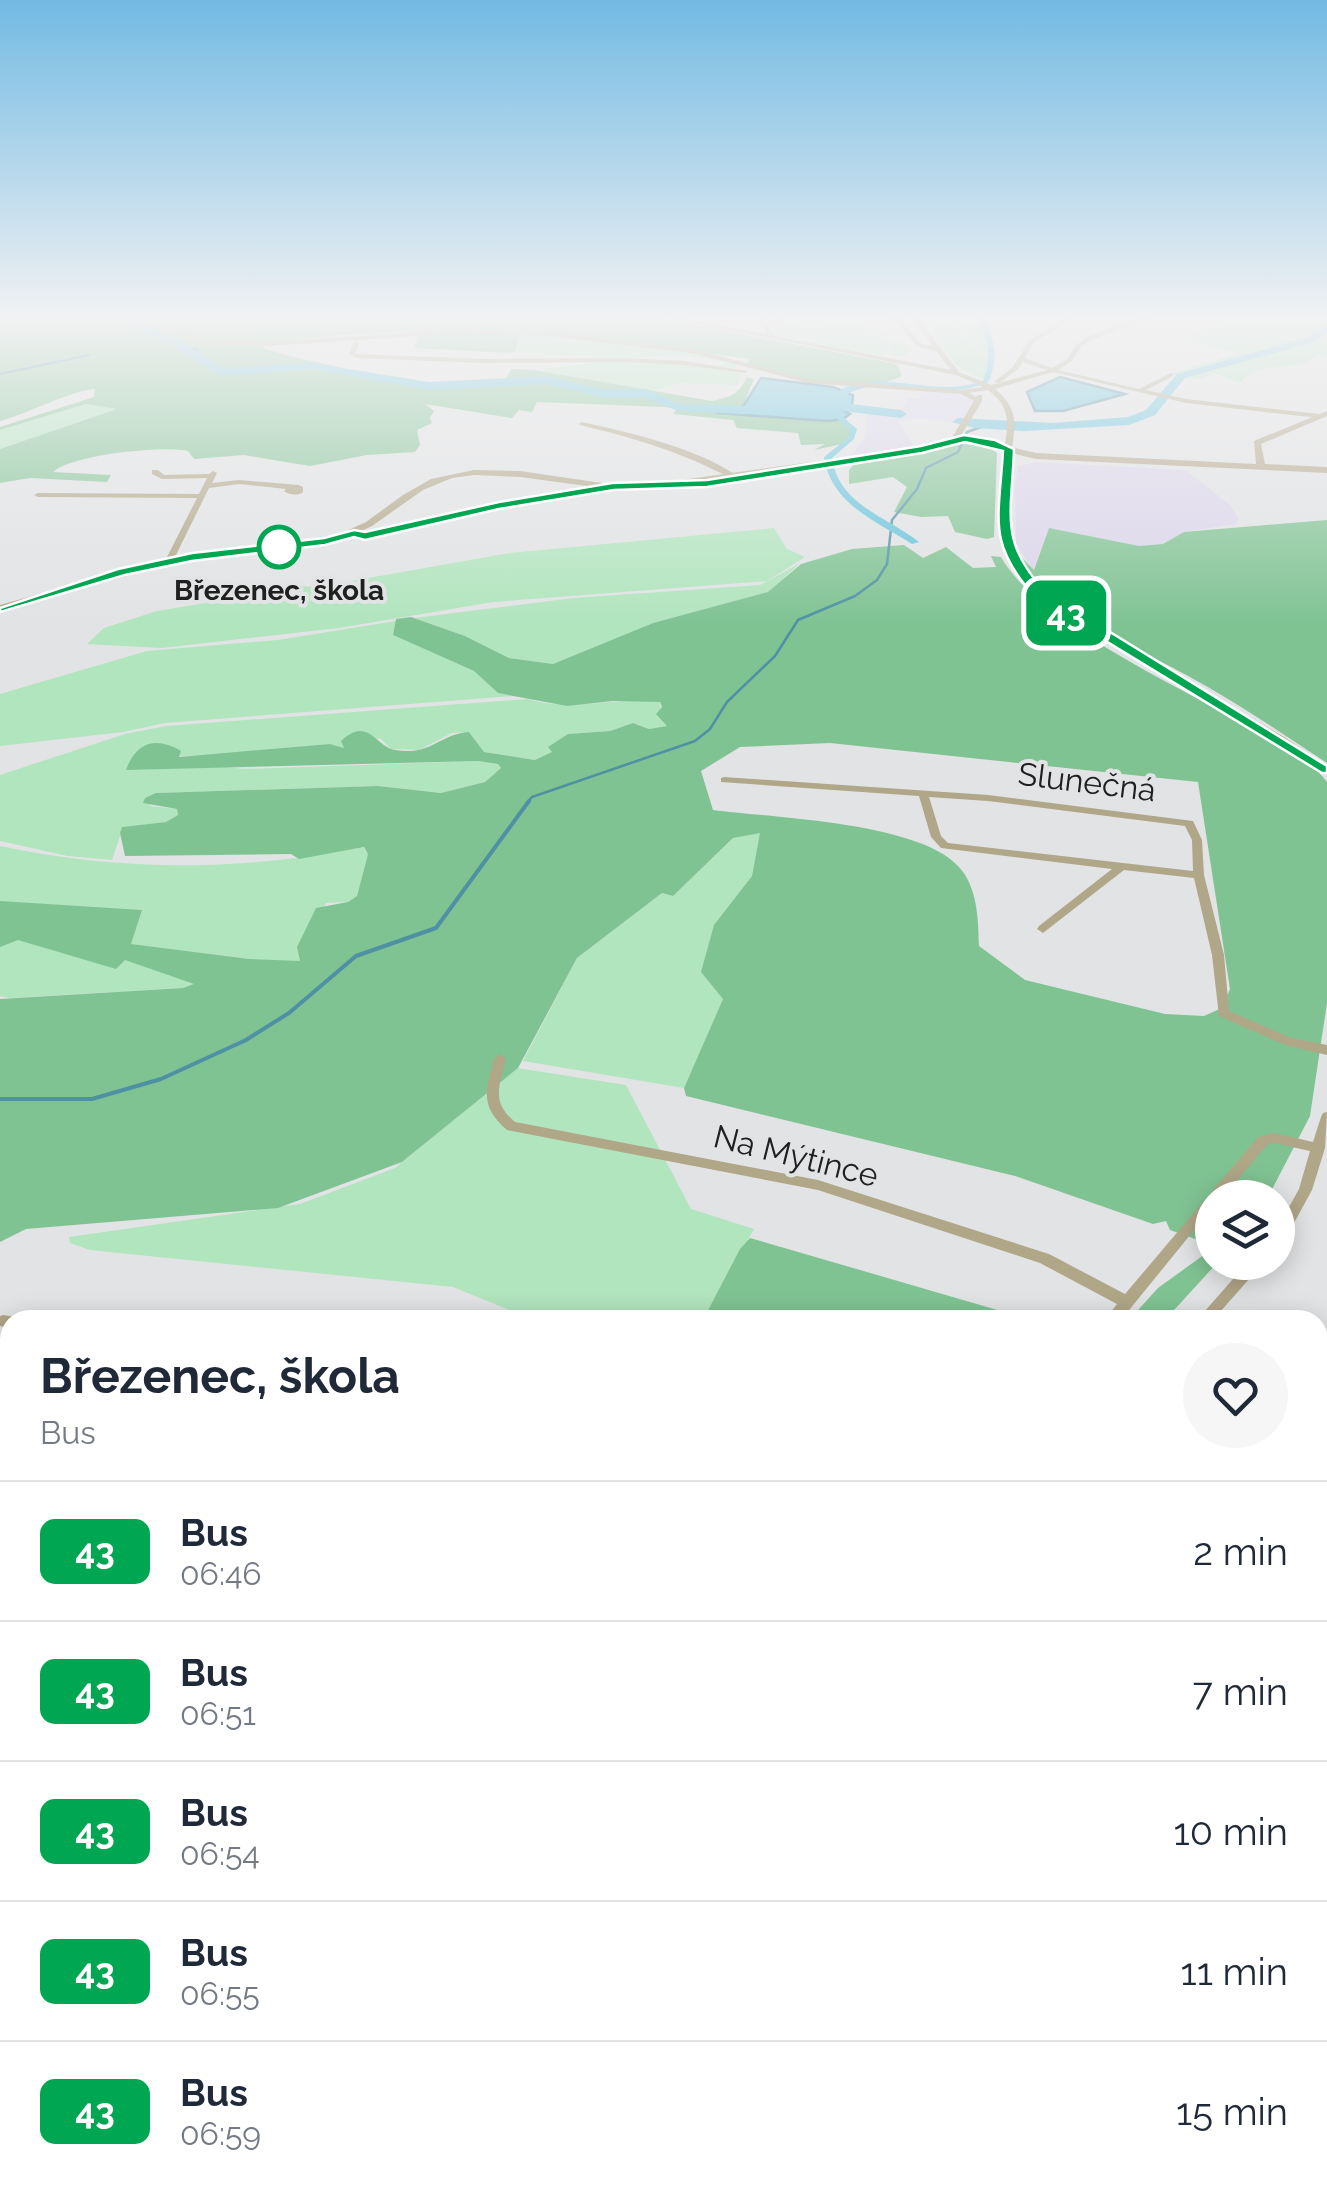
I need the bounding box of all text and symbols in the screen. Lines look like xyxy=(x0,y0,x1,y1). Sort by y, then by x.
marker: Březenec, škola xyxy=(258,526,300,568)
place label: Březenec, škola xyxy=(174,574,384,607)
line badge: 43 xyxy=(1021,580,1111,646)
text: 43 xyxy=(1046,593,1086,634)
street label: Slunečná xyxy=(1016,755,1158,808)
street label: Na Mýtince xyxy=(710,1117,882,1194)
map controls xyxy=(1195,1180,1295,1280)
button: layers xyxy=(1195,1180,1295,1280)
button: heart xyxy=(1183,1343,1288,1448)
text: Březenec, škola xyxy=(40,1348,400,1404)
text: Bus xyxy=(40,1414,96,1451)
text: Bus xyxy=(180,1510,248,1555)
text: 2 min xyxy=(1193,1529,1288,1574)
text: 43 xyxy=(75,1531,115,1572)
text: 06:46 xyxy=(180,1555,262,1592)
text: Bus xyxy=(180,1650,248,1695)
text: 7 min xyxy=(1193,1669,1288,1714)
text: 43 xyxy=(75,1671,115,1712)
text: 06:51 xyxy=(180,1695,256,1732)
text: Bus xyxy=(180,1790,248,1835)
text: 10 min xyxy=(1173,1809,1288,1854)
text: 43 xyxy=(75,1811,115,1852)
text: 06:54 xyxy=(180,1835,260,1872)
text: Bus xyxy=(180,1930,248,1975)
text: 11 min xyxy=(1180,1949,1288,1994)
text: 43 xyxy=(75,1951,115,1992)
text: 06:55 xyxy=(180,1975,260,2012)
text: Bus xyxy=(180,2070,248,2115)
text: 15 min xyxy=(1176,2089,1288,2134)
text: 43 xyxy=(75,2091,115,2132)
text: 06:59 xyxy=(180,2115,261,2152)

